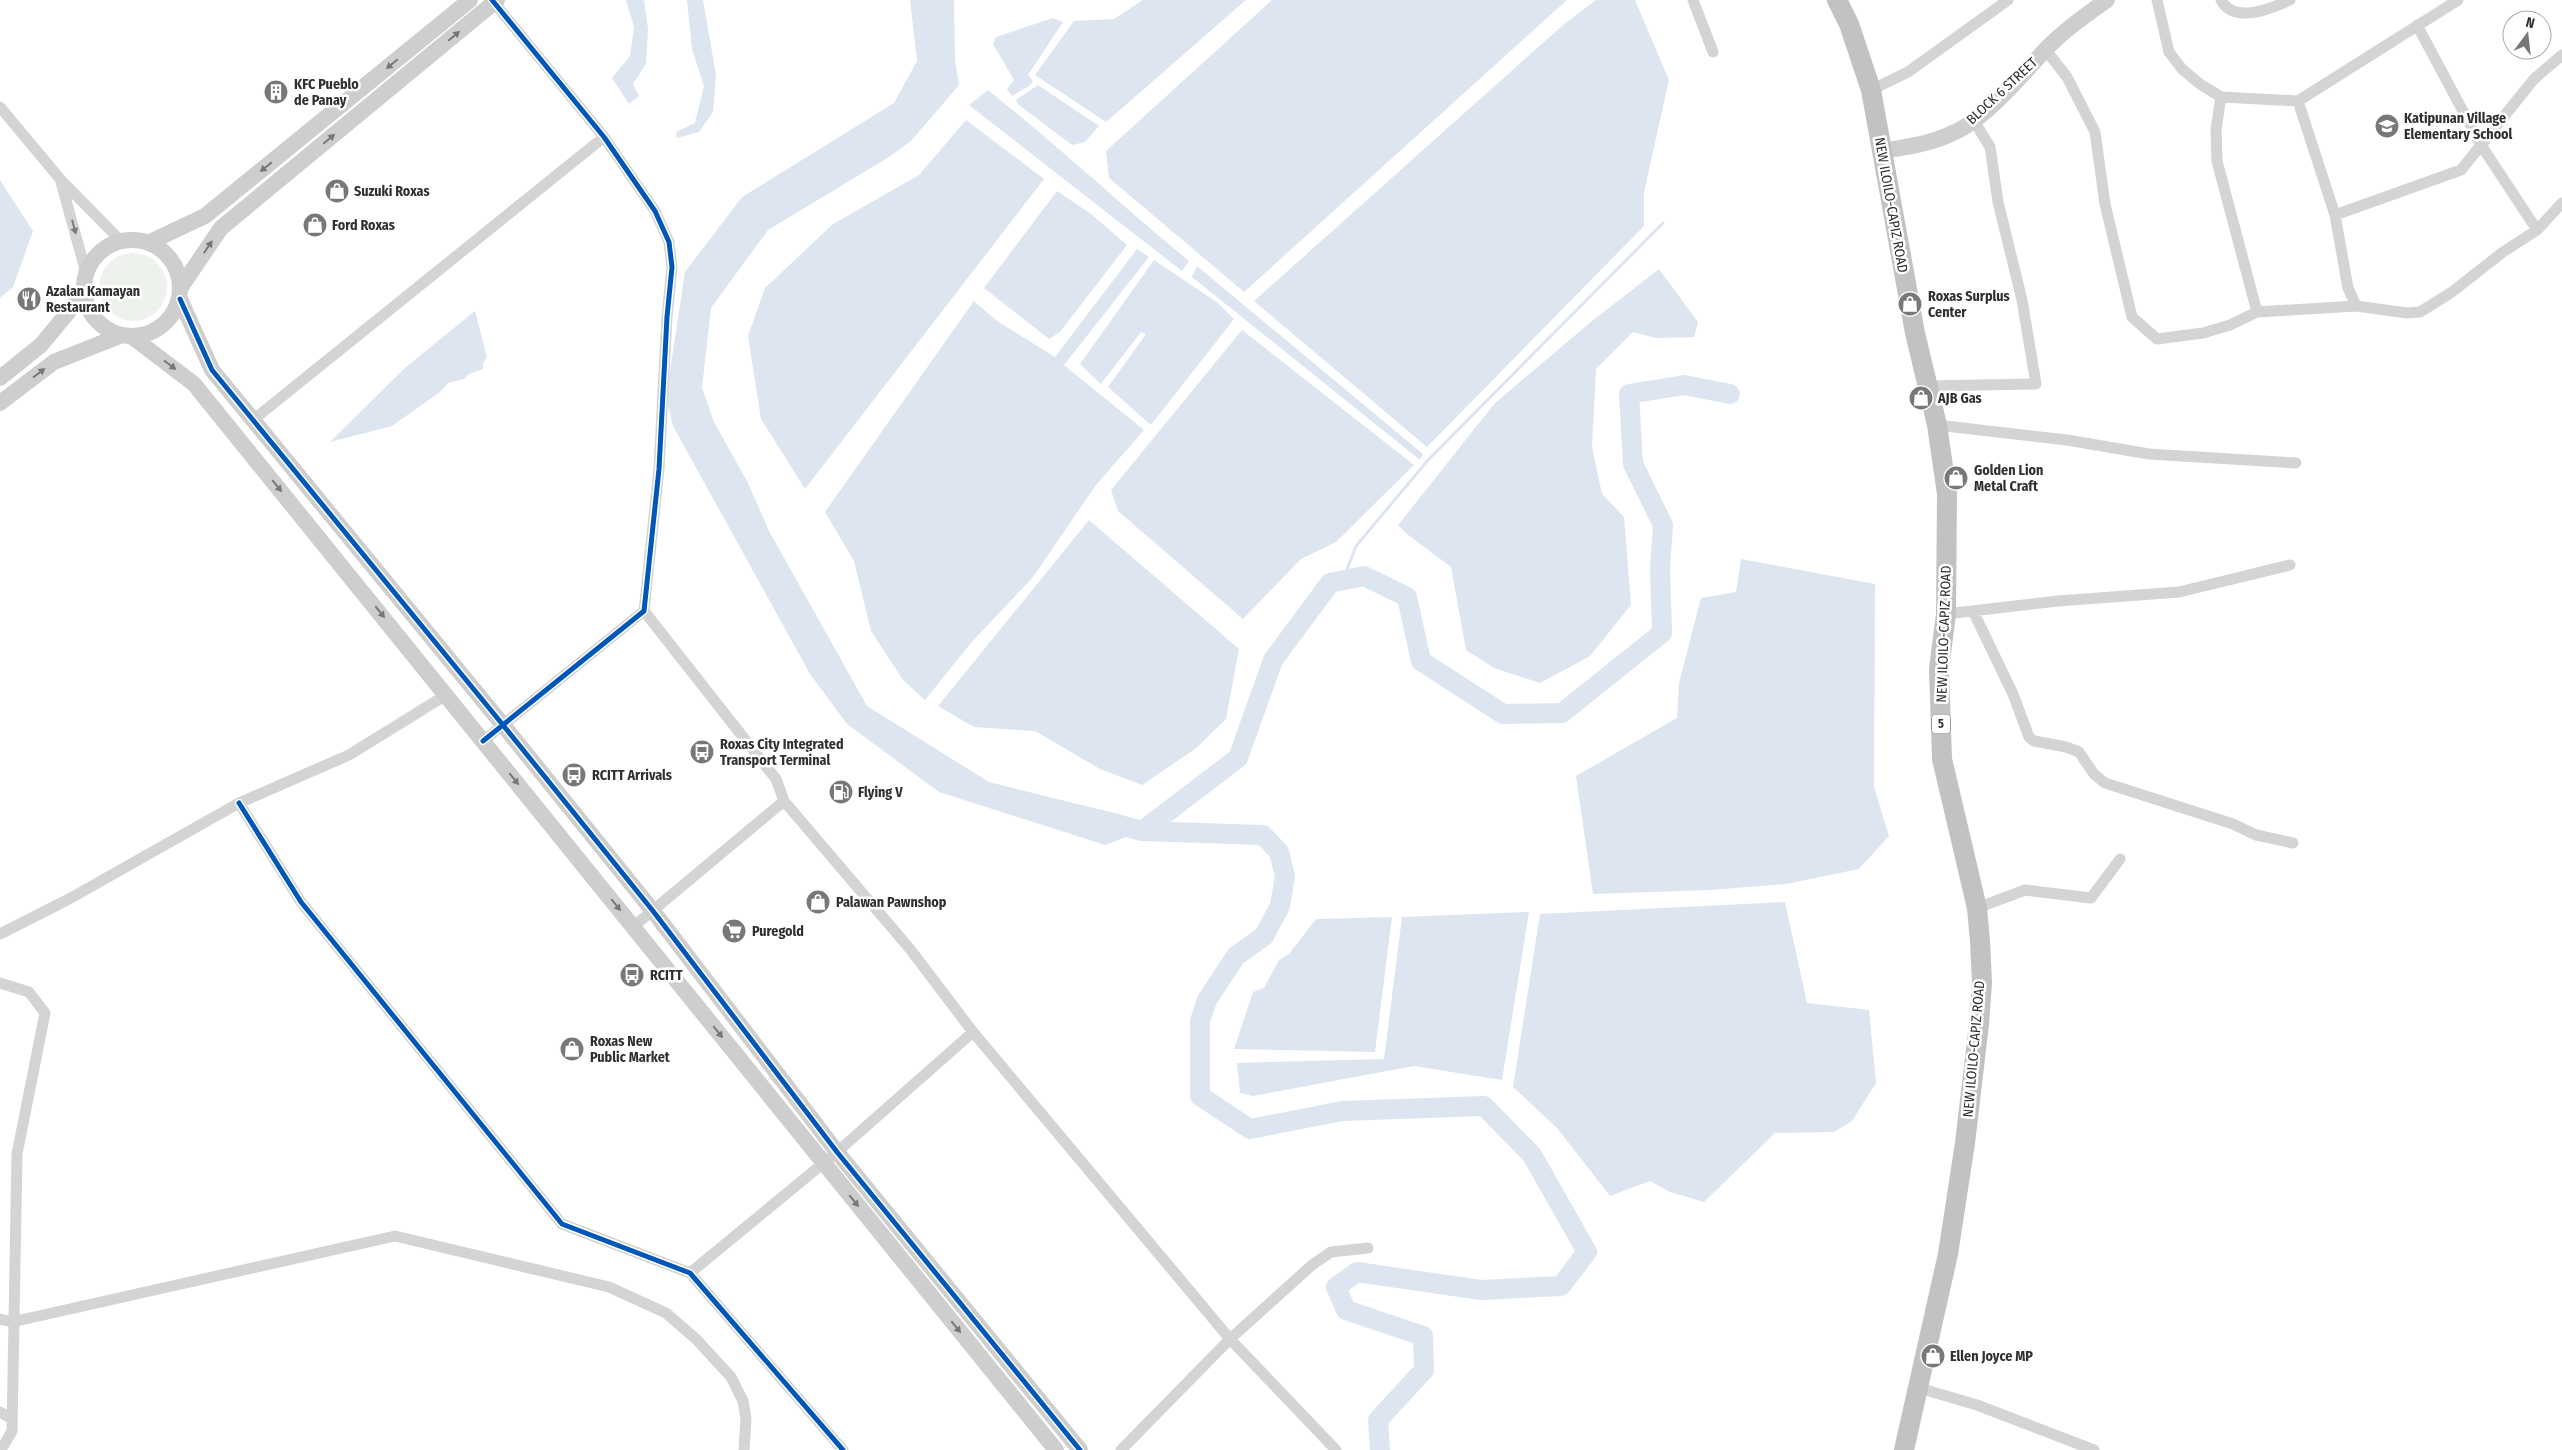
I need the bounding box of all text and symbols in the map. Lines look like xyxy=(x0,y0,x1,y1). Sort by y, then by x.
north arrow xyxy=(2502,10,2552,60)
text: N xyxy=(2524,14,2536,32)
one-way arrow xyxy=(447,30,460,41)
street label: BLOCK 6 STREET xyxy=(1963,54,2041,128)
one-way arrow xyxy=(386,58,399,69)
place label: KFC Pueblo de Panay xyxy=(294,76,359,109)
building icon: KFC Pueblo de Panay xyxy=(263,79,289,105)
place label: Katipunan Village Elementary School xyxy=(2404,110,2513,143)
school or university icon: Katipunan Village Elementary School xyxy=(2374,113,2400,139)
one-way arrow xyxy=(322,134,335,145)
street label: NEW ILOILO-CAPIZ ROAD xyxy=(1871,136,1911,274)
one-way arrow xyxy=(260,161,273,172)
shop icon: Suzuki Roxas xyxy=(324,178,350,204)
place label: Suzuki Roxas xyxy=(354,183,430,200)
shop icon: Ford Roxas xyxy=(302,212,328,238)
place label: Ford Roxas xyxy=(332,217,395,234)
one-way arrow xyxy=(70,219,78,234)
one-way arrow xyxy=(203,240,213,254)
place label: Azalan Kamayan Restaurant xyxy=(45,283,140,316)
restaurant icon: Azalan Kamayan Restaurant xyxy=(16,286,42,312)
place label: Roxas Surplus Center xyxy=(1928,288,2010,321)
shop icon: Roxas Surplus Center xyxy=(1897,291,1923,317)
one-way arrow xyxy=(163,360,176,371)
one-way arrow xyxy=(32,368,45,379)
shop icon: AJB Gas xyxy=(1908,385,1934,411)
place label: AJB Gas xyxy=(1937,390,1982,407)
place label: Golden Lion Metal Craft xyxy=(1974,462,2043,495)
shop icon: Golden Lion Metal Craft xyxy=(1943,465,1969,491)
one-way arrow xyxy=(272,479,283,492)
street label: NEW ILOILO-CAPIZ ROAD xyxy=(1933,565,1955,703)
one-way arrow xyxy=(374,606,385,619)
road number: 5 xyxy=(1932,714,1950,734)
place label: Roxas City Integrated Transport Terminal xyxy=(720,736,844,769)
bus stop icon: Roxas City Integrated Transport Terminal xyxy=(689,739,715,765)
bus stop icon: RCITT Arrivals xyxy=(561,762,587,788)
place label: RCITT Arrivals xyxy=(592,767,672,784)
one-way arrow xyxy=(508,772,519,785)
fuel station icon: Flying V xyxy=(828,779,854,805)
place label: Flying V xyxy=(858,784,903,801)
shop icon: Palawan Pawnshop xyxy=(805,889,831,915)
place label: Palawan Pawnshop xyxy=(836,894,947,911)
one-way arrow xyxy=(610,899,621,912)
supermarket icon: Puregold xyxy=(721,918,747,944)
place label: Puregold xyxy=(752,923,804,940)
bus stop icon: RCITT xyxy=(619,962,645,988)
place label: RCITT xyxy=(650,967,683,984)
street label: NEW ILOILO-CAPIZ ROAD xyxy=(1960,980,1988,1118)
one-way arrow xyxy=(712,1025,723,1038)
place label: Roxas New Public Market xyxy=(590,1033,671,1066)
shop icon: Roxas New Public Market xyxy=(559,1036,585,1062)
one-way arrow xyxy=(849,1194,860,1207)
one-way arrow xyxy=(951,1321,962,1334)
shop icon: Ellen Joyce MP xyxy=(1920,1343,1946,1369)
place label: Ellen Joyce MP xyxy=(1950,1348,2033,1365)

